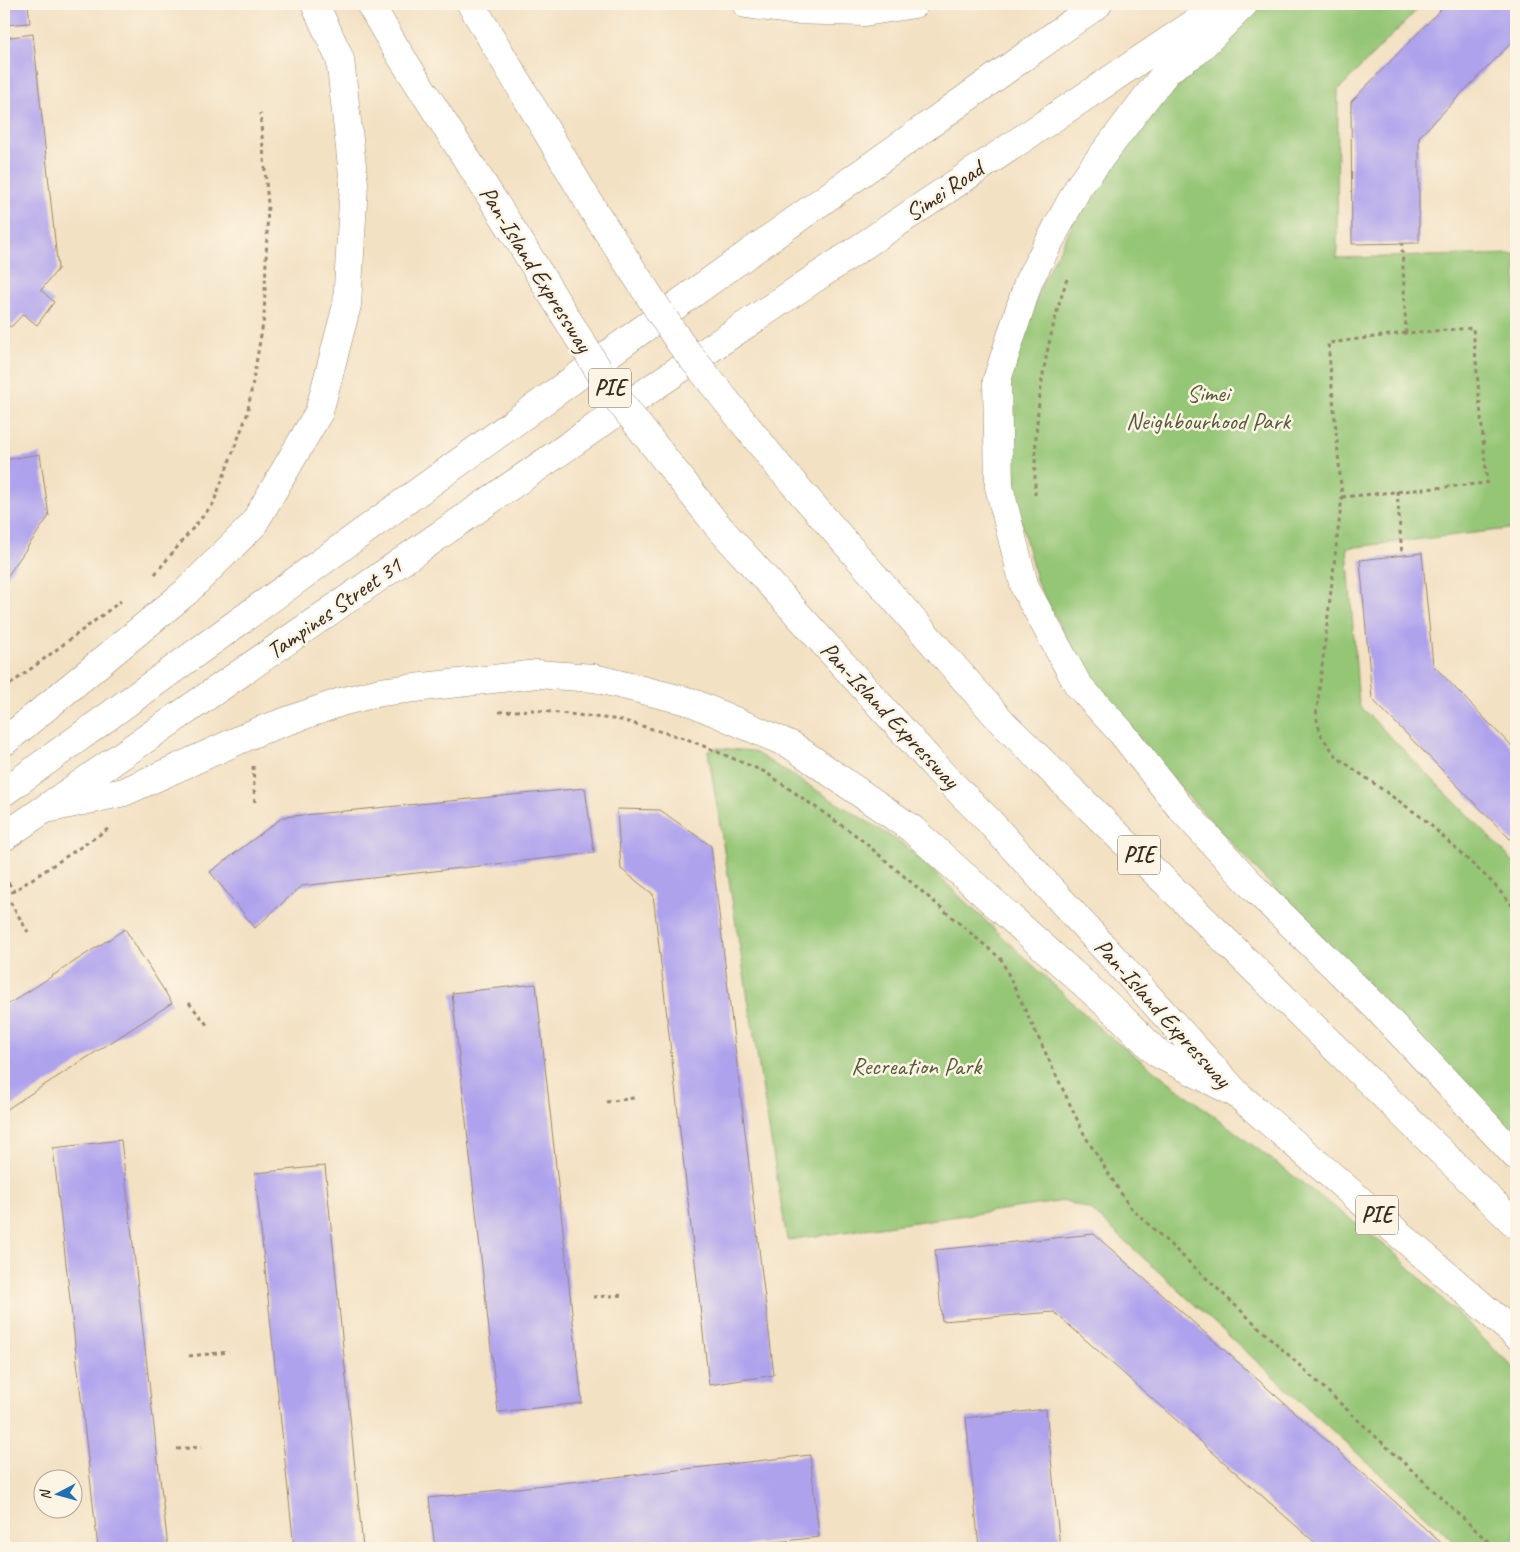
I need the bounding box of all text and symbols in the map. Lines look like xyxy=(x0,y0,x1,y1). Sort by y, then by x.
street label: Simei Road xyxy=(899,152,992,228)
street label: Pan-Island Expressway xyxy=(473,180,600,359)
road number: PIE xyxy=(589,368,631,408)
park label: Simei Neighbourhood Park xyxy=(1126,378,1292,436)
street label: Tampines Street 31 xyxy=(261,550,408,666)
street label: Pan-Island Expressway xyxy=(814,635,967,796)
road number: PIE xyxy=(1118,836,1160,874)
street label: Pan-Island Expressway xyxy=(1088,932,1239,1095)
park label: Recreation Park xyxy=(851,1051,983,1081)
road number: PIE xyxy=(1356,1196,1398,1234)
north arrow xyxy=(32,1470,82,1520)
text: N xyxy=(36,1488,54,1501)

